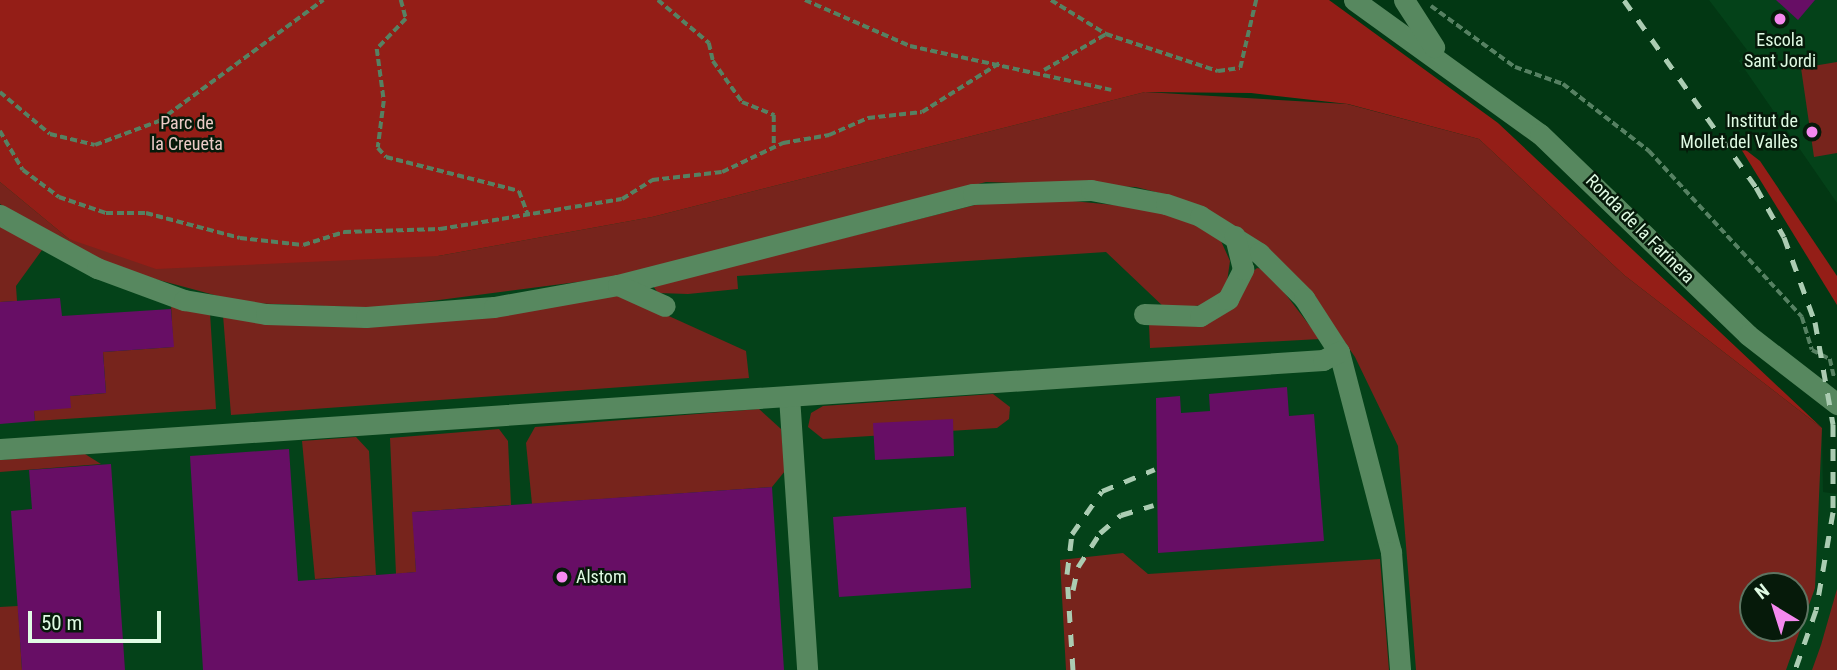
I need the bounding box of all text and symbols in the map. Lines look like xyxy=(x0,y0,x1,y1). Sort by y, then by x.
marker: Escola Sant Jordi xyxy=(1772,11,1788,27)
place label: Escola Sant Jordi xyxy=(1744,30,1816,72)
place label: Institut de Mollet del Vallès xyxy=(1680,111,1798,154)
park label: Parc de la Creueta xyxy=(151,113,223,156)
marker: Institut de Mollet del Vallès xyxy=(1804,124,1820,140)
street label: Ronda de la Farinera xyxy=(1581,170,1699,288)
place label: Alstom xyxy=(576,566,626,588)
marker: Alstom xyxy=(554,569,570,585)
north arrow xyxy=(1739,572,1809,642)
text: N xyxy=(1750,579,1774,604)
scale bar xyxy=(32,596,164,640)
text: 50 m xyxy=(41,611,82,635)

